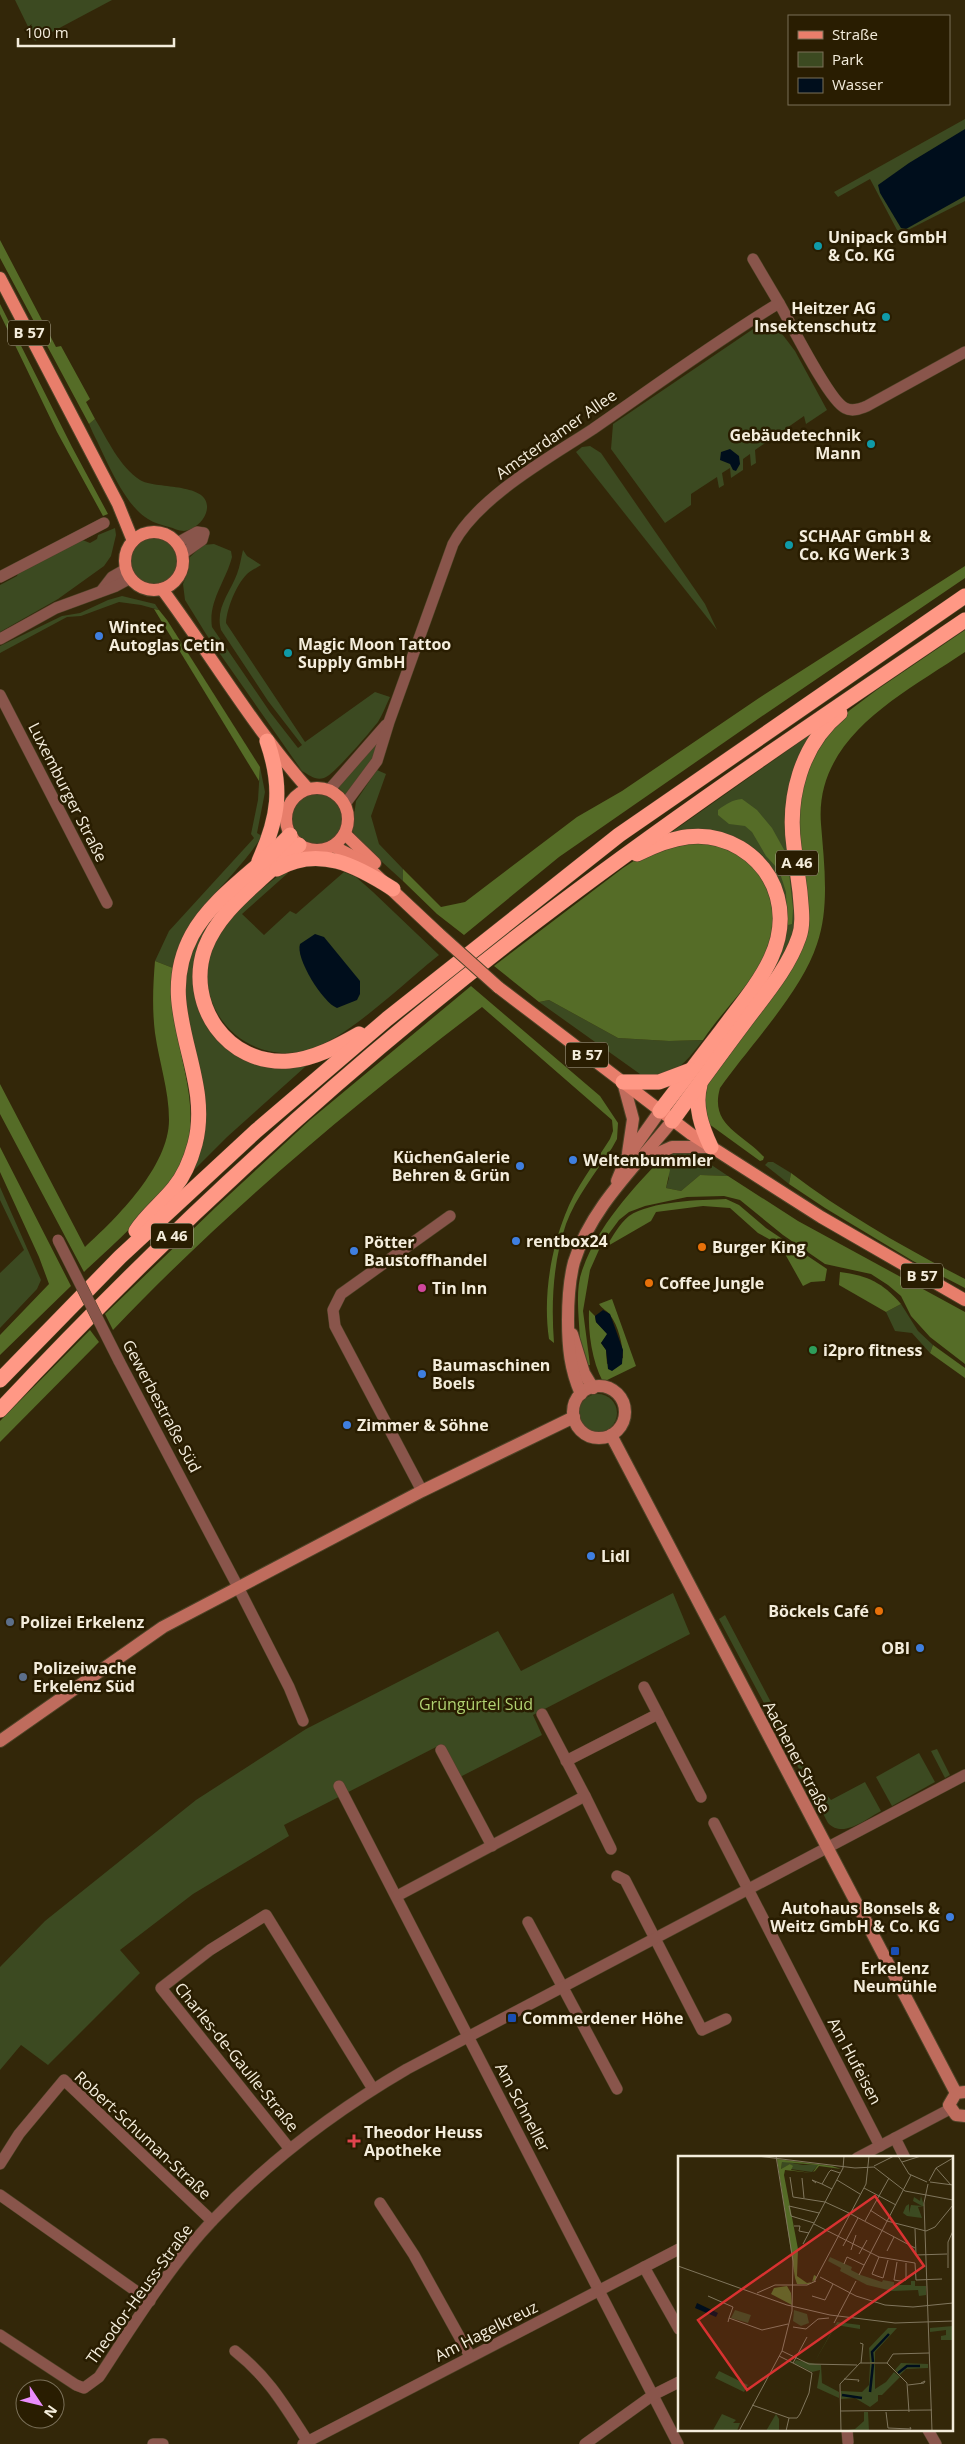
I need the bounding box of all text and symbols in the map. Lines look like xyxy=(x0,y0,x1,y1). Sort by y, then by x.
scale bar xyxy=(18,15,174,47)
legend xyxy=(788,15,950,105)
text: 100 m xyxy=(25,22,69,42)
text: Straße xyxy=(832,24,878,44)
text: Park xyxy=(832,49,863,69)
text: Wasser xyxy=(832,74,883,94)
place label: Unipack GmbH & Co. KG xyxy=(828,226,947,266)
marker: Unipack GmbH & Co. KG xyxy=(812,240,824,252)
place label: Heitzer AG Insektenschutz xyxy=(754,297,876,337)
marker: Heitzer AG Insektenschutz xyxy=(880,311,892,323)
road number: B 57 xyxy=(8,320,50,346)
street label: Amsterdamer Allee xyxy=(491,384,621,484)
place label: Gebäudetechnik Mann xyxy=(730,424,861,464)
marker: Gebäudetechnik Mann xyxy=(865,438,877,450)
place label: SCHAAF GmbH & Co. KG Werk 3 xyxy=(799,525,931,565)
marker: SCHAAF GmbH & Co. KG Werk 3 xyxy=(783,539,795,551)
place label: Wintec Autoglas Cetin xyxy=(109,616,225,656)
marker: Wintec Autoglas Cetin xyxy=(93,630,105,642)
place label: Magic Moon Tattoo Supply GmbH xyxy=(298,633,451,673)
marker: Magic Moon Tattoo Supply GmbH xyxy=(282,647,294,659)
street label: Luxemburger Straße xyxy=(23,719,113,865)
road number: A 46 xyxy=(776,850,818,876)
road number: B 57 xyxy=(566,1042,608,1068)
place label: KüchenGalerie Behren & Grün xyxy=(392,1146,510,1186)
place label: Weltenbummler xyxy=(583,1149,713,1171)
marker: Weltenbummler xyxy=(567,1154,579,1166)
marker: KüchenGalerie Behren & Grün xyxy=(514,1160,526,1172)
road number: A 46 xyxy=(151,1224,193,1248)
place label: rentbox24 xyxy=(526,1230,608,1252)
place label: Pötter Baustoffhandel xyxy=(364,1231,487,1271)
marker: rentbox24 xyxy=(510,1235,522,1247)
place label: Burger King xyxy=(712,1236,806,1258)
marker: Burger King xyxy=(696,1241,708,1253)
marker: Pötter Baustoffhandel xyxy=(348,1245,360,1257)
road number: B 57 xyxy=(901,1264,943,1288)
place label: Coffee Jungle xyxy=(659,1272,764,1294)
place label: Tin Inn xyxy=(432,1277,487,1299)
marker: Coffee Jungle xyxy=(643,1277,655,1289)
marker: Tin Inn xyxy=(416,1282,428,1294)
street label: Gewerbestraße Süd xyxy=(118,1336,206,1476)
place label: i2pro fitness xyxy=(823,1339,922,1361)
marker: i2pro fitness xyxy=(807,1344,819,1356)
place label: Baumaschinen Boels xyxy=(432,1354,550,1394)
marker: Baumaschinen Boels xyxy=(416,1368,428,1380)
place label: Zimmer & Söhne xyxy=(357,1414,489,1436)
marker: Zimmer & Söhne xyxy=(341,1419,353,1431)
place label: Lidl xyxy=(601,1545,630,1567)
marker: Lidl xyxy=(585,1550,597,1562)
place label: Böckels Café xyxy=(768,1600,869,1622)
marker: Böckels Café xyxy=(873,1605,885,1617)
place label: Polizei Erkelenz xyxy=(20,1611,144,1633)
marker: Polizei Erkelenz xyxy=(4,1616,16,1628)
place label: OBI xyxy=(881,1637,910,1659)
marker: OBI xyxy=(914,1642,926,1654)
place label: Polizeiwache Erkelenz Süd xyxy=(33,1657,136,1697)
marker: Polizeiwache Erkelenz Süd xyxy=(17,1671,29,1683)
park label: Grüngürtel Süd xyxy=(419,1693,533,1715)
street label: Aachener Straße xyxy=(758,1697,836,1817)
place label: Autohaus Bonsels & Weitz GmbH & Co. KG xyxy=(770,1897,940,1937)
marker: Autohaus Bonsels & Weitz GmbH & Co. KG xyxy=(944,1911,956,1923)
marker: Erkelenz Neumühle xyxy=(889,1945,901,1957)
place label: Erkelenz Neumühle xyxy=(853,1957,937,1997)
street label: Charles-de-Gaulle-Straße xyxy=(170,1978,304,2136)
place label: Commerdener Höhe xyxy=(522,2007,683,2029)
marker: Commerdener Höhe xyxy=(506,2012,518,2024)
street label: Am Hufeisen xyxy=(823,2014,887,2108)
street label: Am Schneller xyxy=(490,2059,556,2156)
street label: Robert-Schuman-Straße xyxy=(70,2066,216,2204)
place label: Theodor Heuss Apotheke xyxy=(364,2121,483,2161)
marker: Theodor Heuss Apotheke xyxy=(348,2135,360,2147)
inset map xyxy=(678,2156,952,2432)
street label: Theodor-Heuss-Straße xyxy=(81,2219,197,2368)
street label: Am Hagelkreuz xyxy=(431,2296,541,2366)
north arrow xyxy=(15,2379,65,2429)
text: N xyxy=(40,2402,62,2422)

